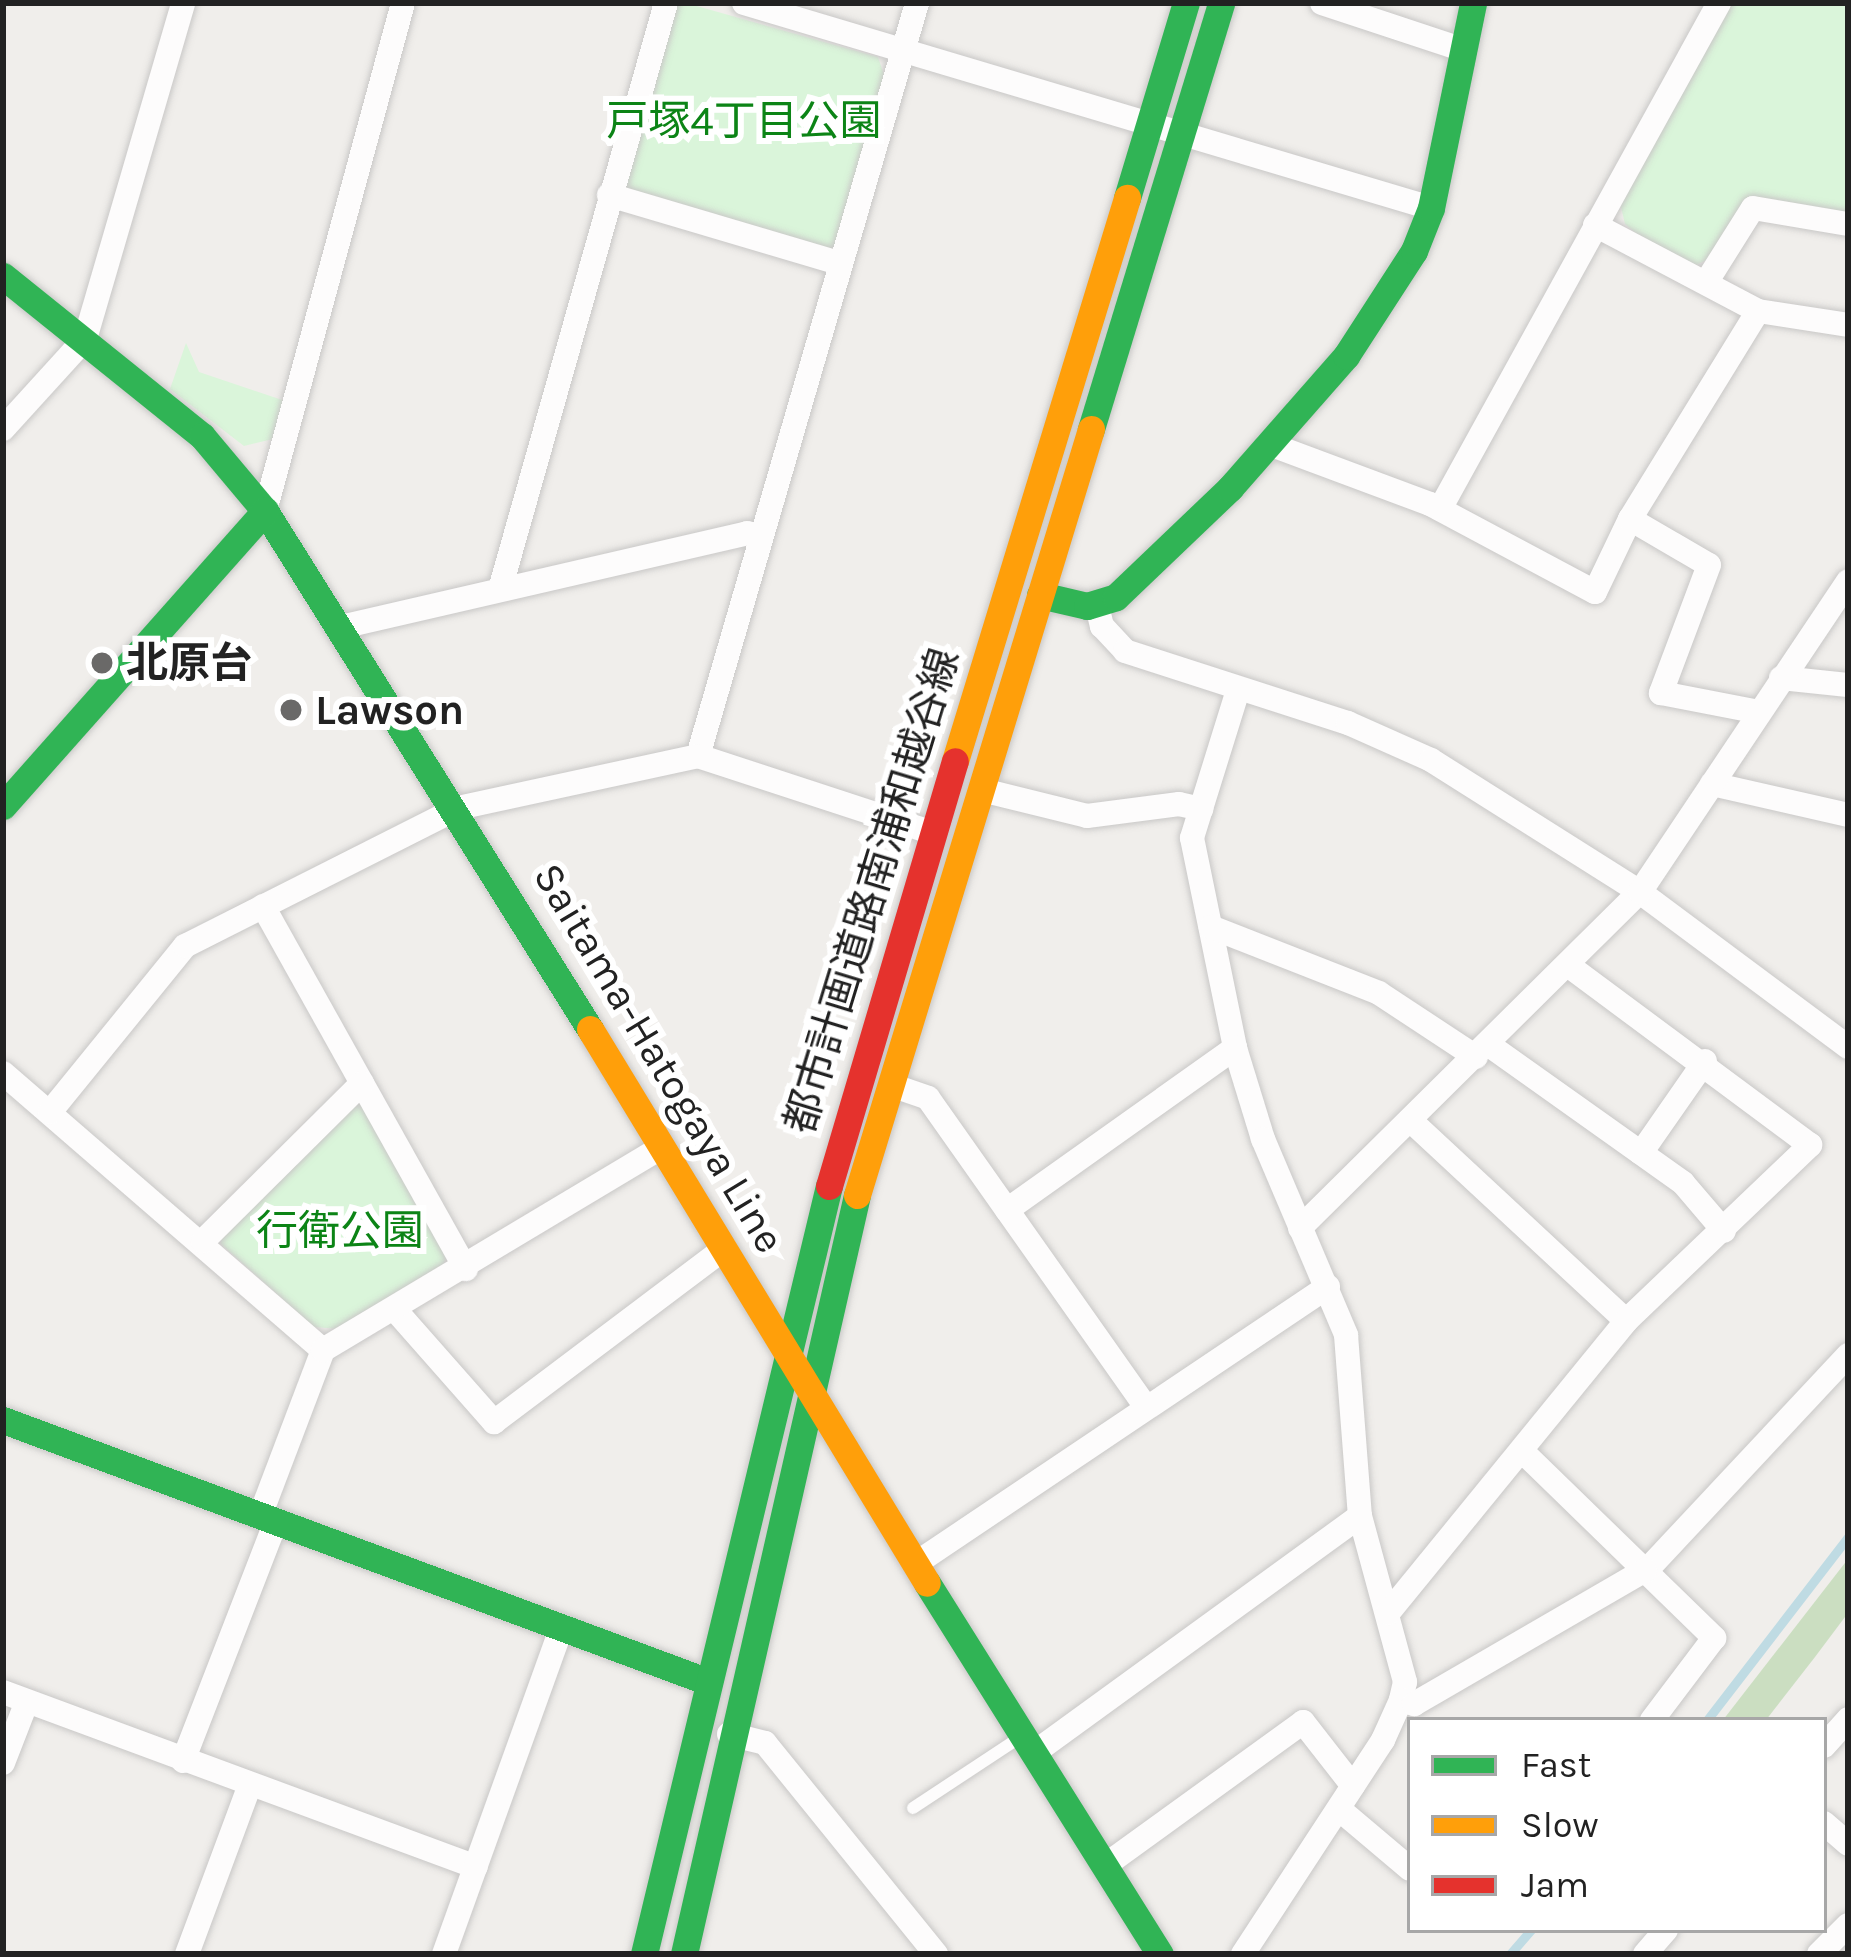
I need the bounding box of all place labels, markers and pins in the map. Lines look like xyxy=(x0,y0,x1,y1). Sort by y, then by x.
place label: 北原台 xyxy=(126,638,252,688)
marker: 北原台 xyxy=(89,650,115,676)
place label: Lawson xyxy=(315,685,464,735)
marker: Lawson xyxy=(278,697,304,723)

